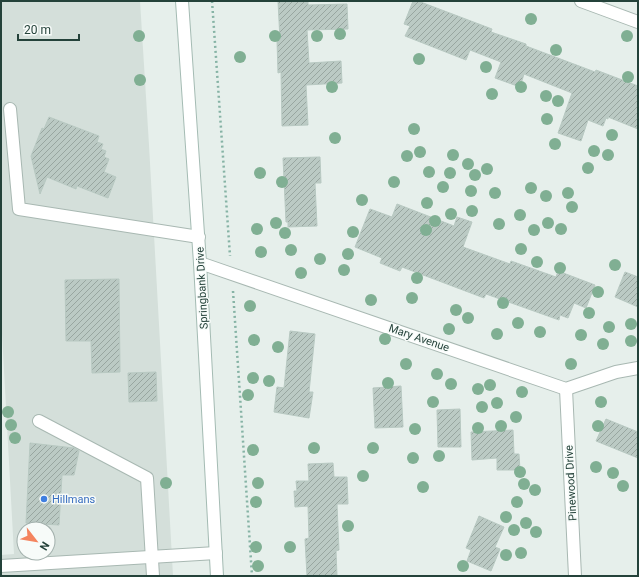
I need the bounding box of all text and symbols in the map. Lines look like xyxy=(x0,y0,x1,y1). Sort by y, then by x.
scale bar xyxy=(18,16,79,42)
text: 20 m xyxy=(24,23,51,37)
street label: Springbank Drive xyxy=(193,246,211,330)
street label: Mary Avenue xyxy=(387,322,451,355)
street label: Pinewood Drive xyxy=(563,445,579,521)
place label: Hillmans xyxy=(52,493,96,506)
marker: Hillmans xyxy=(39,494,49,504)
north arrow xyxy=(16,521,56,561)
text: N xyxy=(36,539,52,553)

